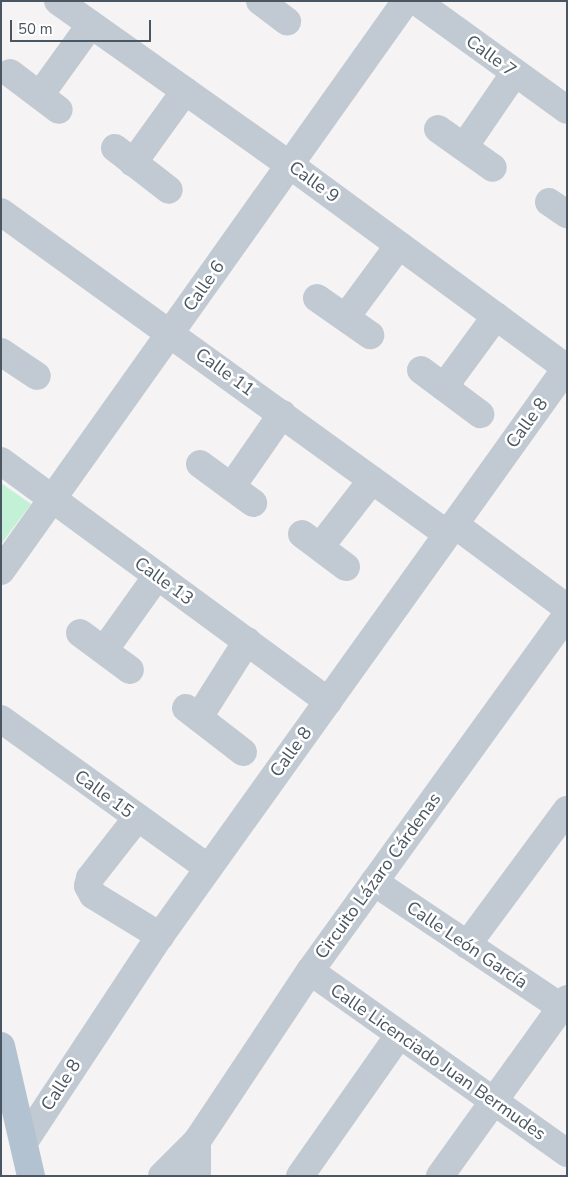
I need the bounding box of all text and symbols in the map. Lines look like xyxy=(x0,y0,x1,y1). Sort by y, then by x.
scale bar xyxy=(12,10,154,42)
text: 50 m xyxy=(18,19,53,39)
street label: Calle 7 xyxy=(462,31,520,81)
street label: Calle 9 xyxy=(285,157,343,207)
street label: Calle 6 xyxy=(179,256,229,316)
street label: Calle 11 xyxy=(191,343,259,401)
street label: Calle 8 xyxy=(502,394,552,452)
street label: Calle 13 xyxy=(130,552,198,610)
street label: Calle 8 xyxy=(266,723,316,781)
street label: Calle 15 xyxy=(70,765,138,823)
street label: Circuito Lázaro Cárdenas xyxy=(310,789,446,963)
street label: Calle León García xyxy=(402,897,532,993)
street label: Calle Licenciado Juan Bermudes xyxy=(326,979,550,1145)
street label: Calle 8 xyxy=(36,1055,86,1115)

